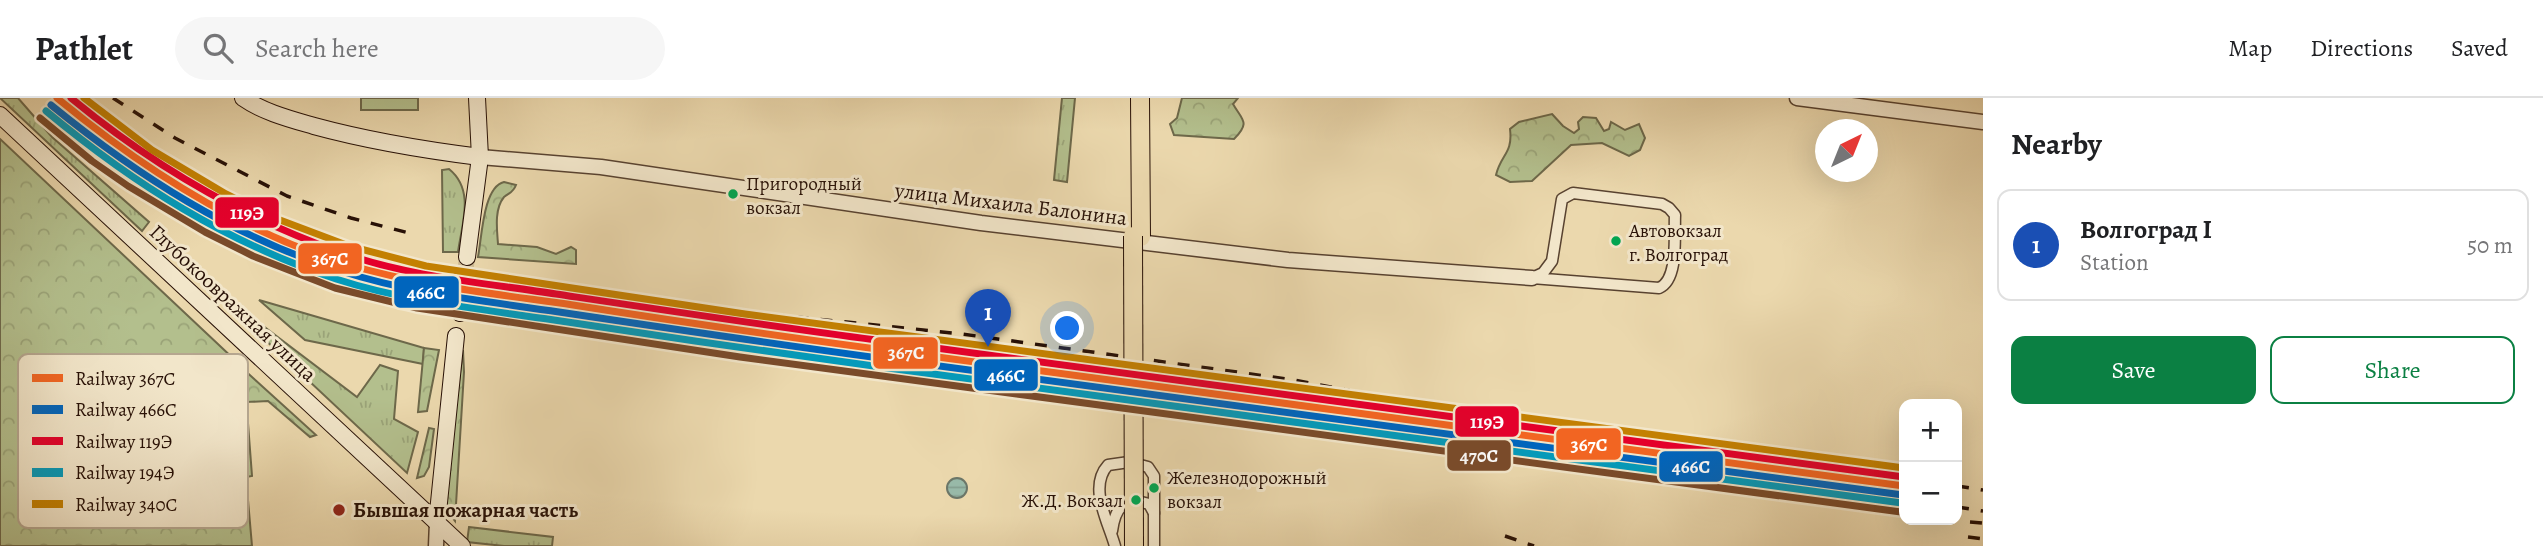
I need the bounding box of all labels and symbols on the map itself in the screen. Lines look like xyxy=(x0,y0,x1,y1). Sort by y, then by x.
north arrow xyxy=(1815,119,1878,182)
place label: Пригородный вокзал xyxy=(746,171,862,221)
street label: улица Михаила Балонина xyxy=(892,176,1129,232)
marker: Пригородный вокзал xyxy=(726,187,740,201)
line badge: 119Э xyxy=(214,196,280,229)
text: 119Э xyxy=(230,200,264,226)
street label: Глубокоовражная улица xyxy=(143,218,323,388)
place label: Автовокзал г. Волгоград xyxy=(1628,218,1728,268)
marker: Автовокзал г. Волгоград xyxy=(1609,234,1623,248)
line badge: 367С xyxy=(297,242,363,275)
text: 367С xyxy=(312,246,348,272)
line badge: 466С xyxy=(393,275,460,309)
text: 466С xyxy=(407,280,445,306)
pin: 1 xyxy=(965,289,1011,347)
your location xyxy=(1050,311,1084,345)
line badge: 367С xyxy=(872,336,939,370)
text: 367С xyxy=(888,340,924,366)
legend xyxy=(18,354,248,528)
line badge: 466С xyxy=(973,358,1039,392)
text: 466С xyxy=(987,363,1025,389)
text: Railway 367С xyxy=(75,366,175,392)
text: Railway 466С xyxy=(75,397,177,423)
line badge: 119Э xyxy=(1454,405,1520,438)
text: 119Э xyxy=(1470,409,1504,435)
line badge: 367С xyxy=(1555,427,1622,461)
text: Railway 119Э xyxy=(75,429,172,455)
text: 367С xyxy=(1571,432,1607,458)
line badge: 470С xyxy=(1446,439,1512,472)
text: 470С xyxy=(1460,443,1498,469)
line badge: 466С xyxy=(1658,450,1724,483)
text: 466С xyxy=(1672,454,1710,480)
text: Railway 194Э xyxy=(75,460,174,486)
place label: Железнодорожный вокзал xyxy=(1167,465,1327,515)
marker: Железнодорожный вокзал xyxy=(1147,481,1161,495)
place label: Ж.Д. Вокзал xyxy=(1022,488,1123,514)
text: Railway 340С xyxy=(75,492,177,518)
marker: Ж.Д. Вокзал xyxy=(1129,493,1143,507)
place label: Бывшая пожарная часть xyxy=(353,496,578,524)
marker: Бывшая пожарная часть xyxy=(331,502,347,518)

